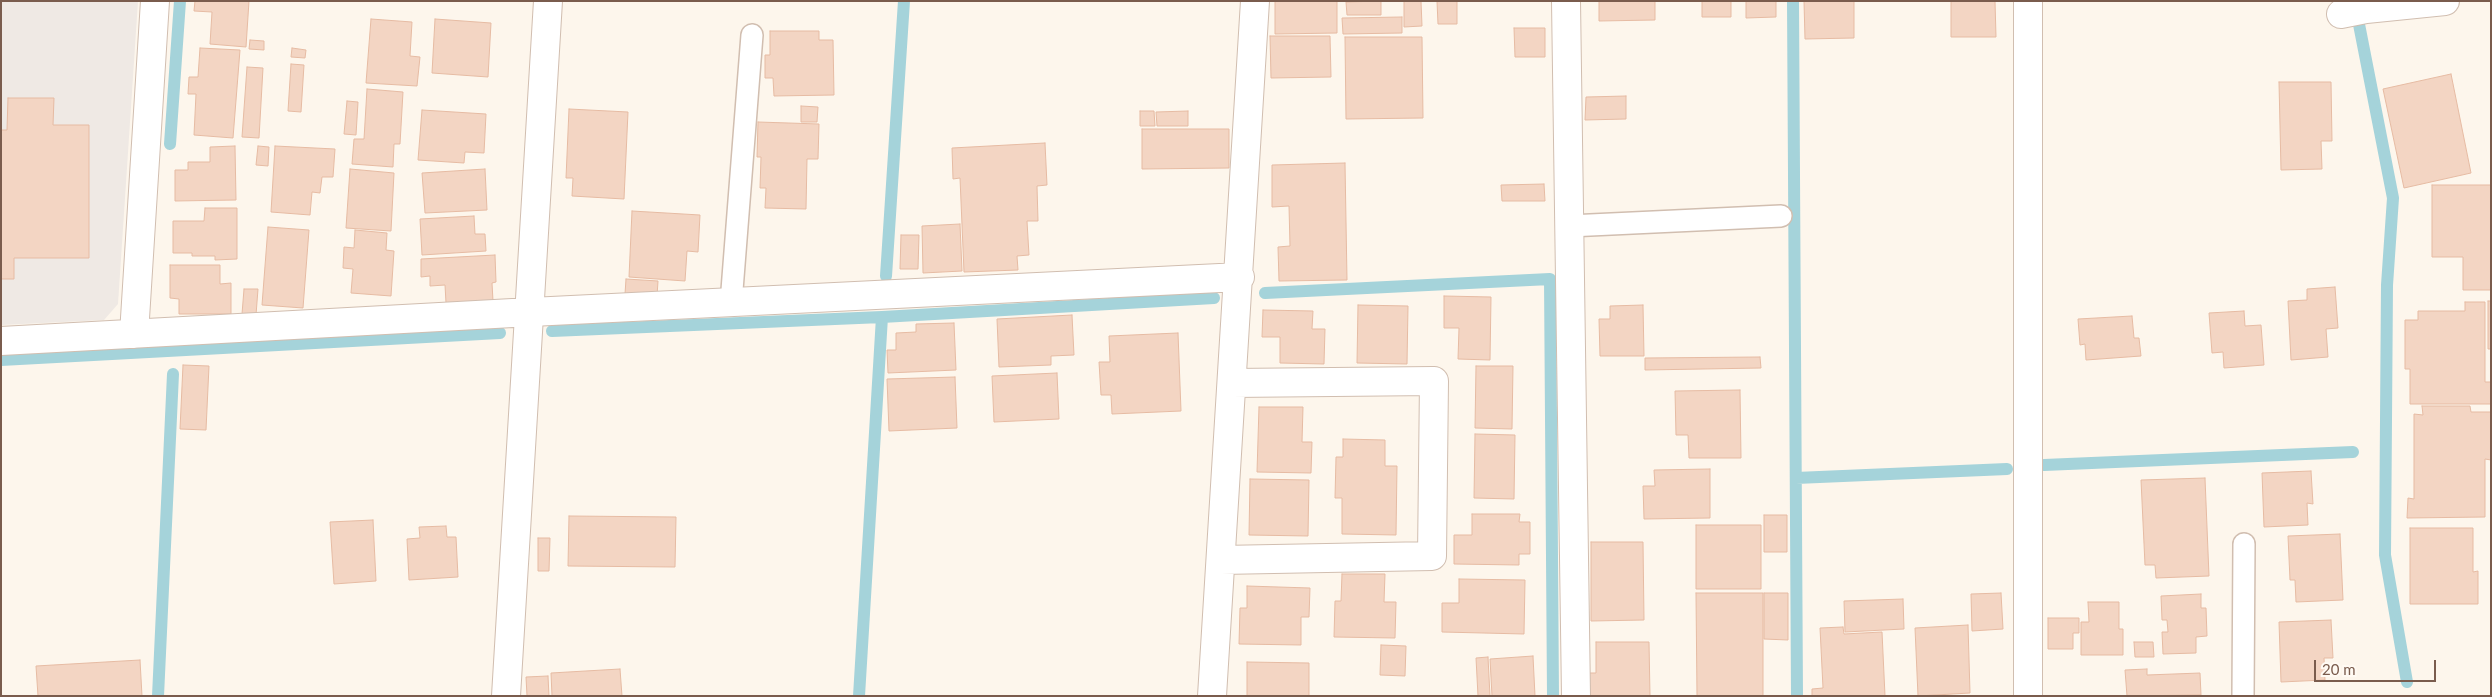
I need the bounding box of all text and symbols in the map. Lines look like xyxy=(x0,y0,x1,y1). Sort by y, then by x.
scale bar xyxy=(2317,650,2440,682)
text: 20 m xyxy=(2322,660,2356,678)

